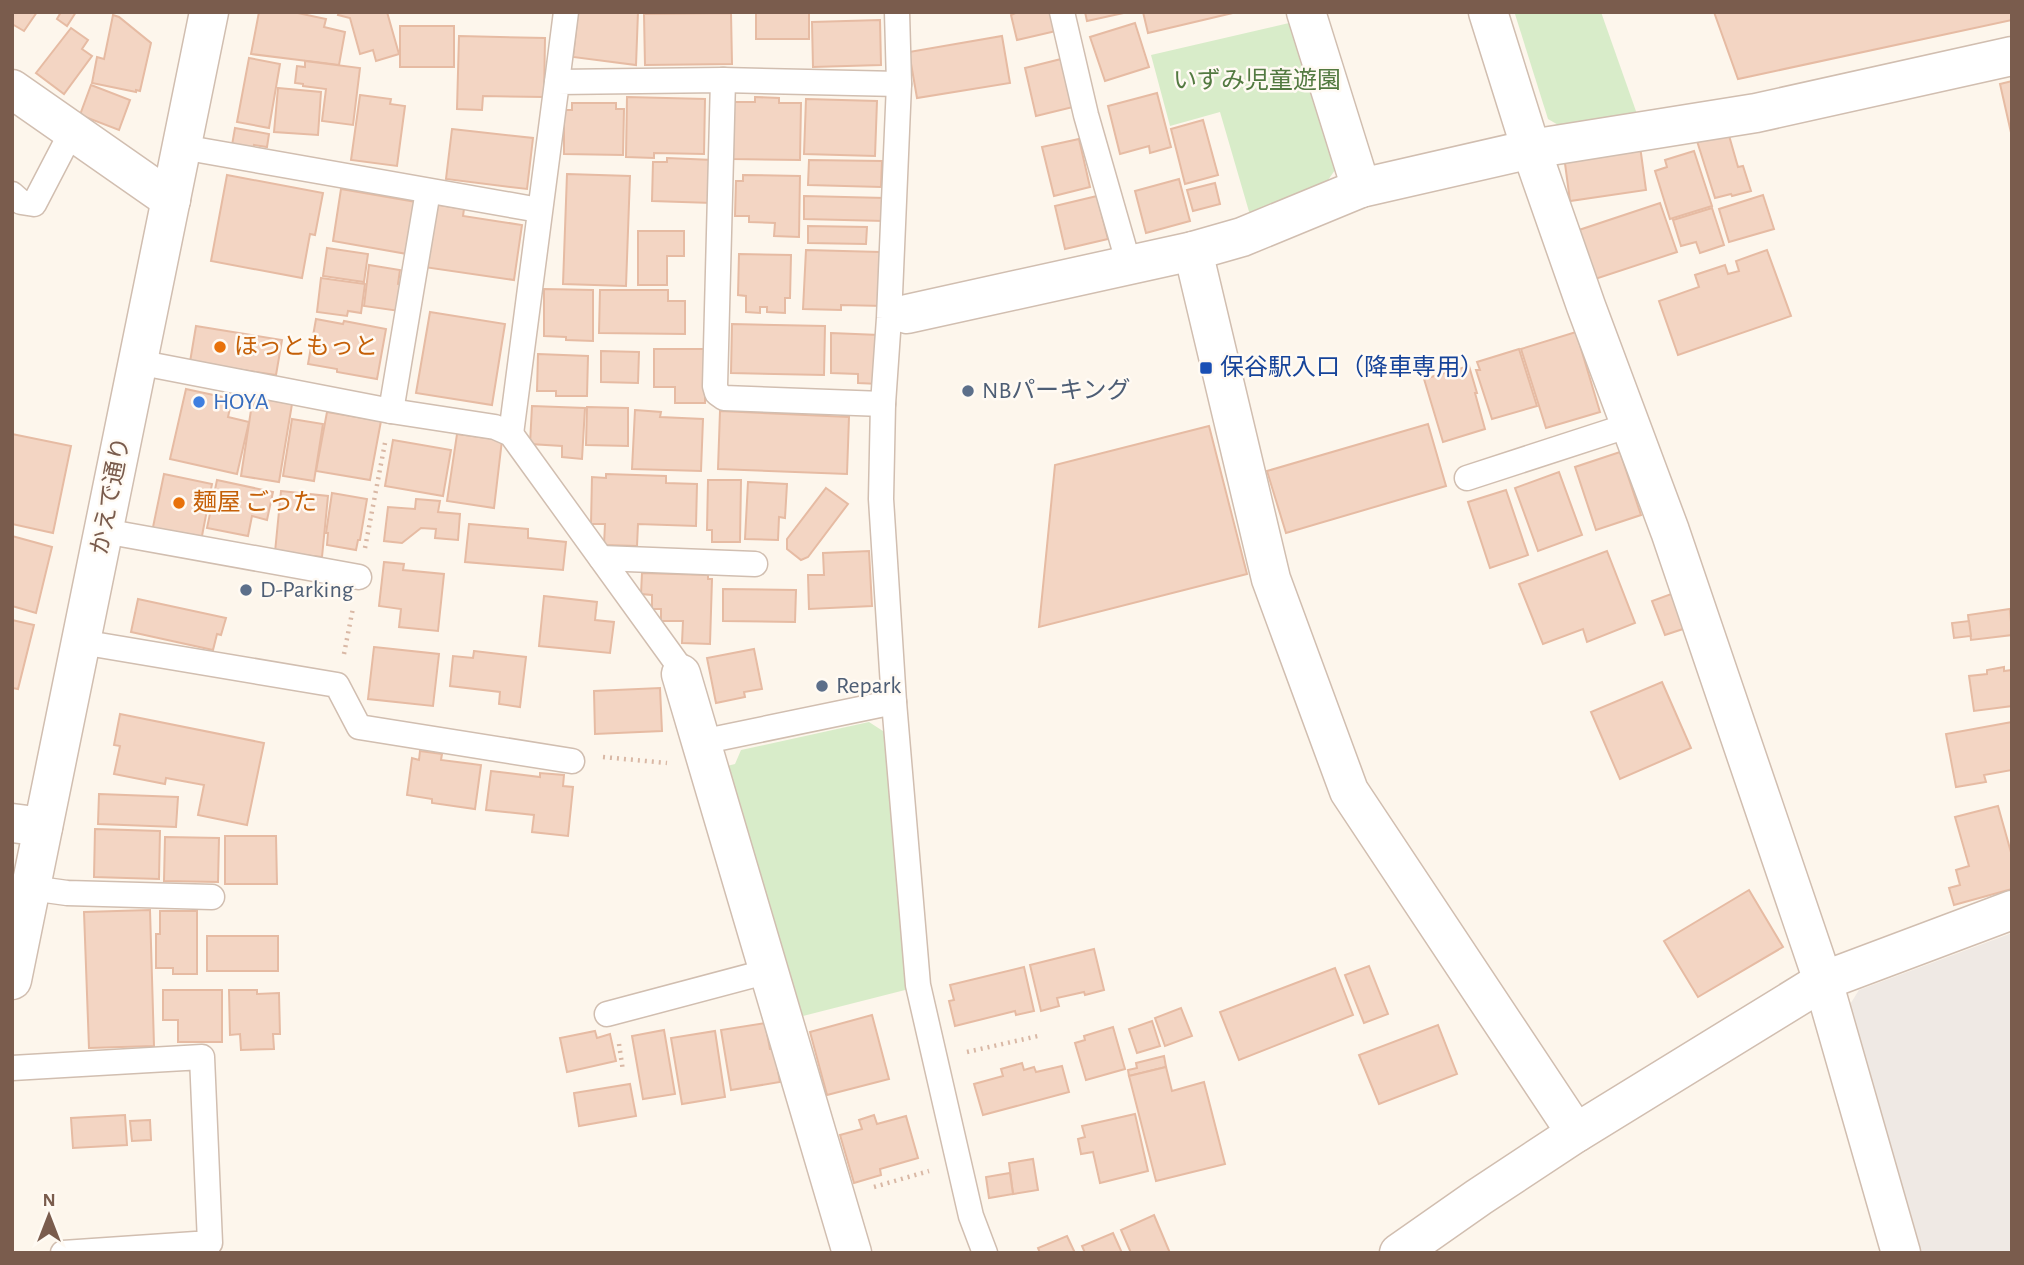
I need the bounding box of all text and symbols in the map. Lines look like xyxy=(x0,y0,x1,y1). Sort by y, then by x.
park label: いずみ児童遊園 xyxy=(1173,67,1341,93)
place label: ほっともっと xyxy=(234,334,378,359)
marker: ほっともっと xyxy=(212,339,228,355)
place label: 保谷駅入口（降車専用） xyxy=(1220,354,1484,380)
marker: 保谷駅入口（降車専用） xyxy=(1198,360,1214,376)
place label: NBパーキング xyxy=(982,377,1131,403)
marker: NBパーキング xyxy=(960,383,976,399)
place label: HOYA xyxy=(213,390,269,414)
marker: HOYA xyxy=(191,394,207,410)
street label: かえで通り xyxy=(87,435,134,557)
place label: 麺屋 ごった xyxy=(193,489,317,515)
marker: 麺屋 ごった xyxy=(171,495,187,511)
place label: D-Parking xyxy=(260,578,354,602)
marker: D-Parking xyxy=(238,582,254,598)
place label: Repark xyxy=(836,674,901,698)
marker: Repark xyxy=(814,678,830,694)
north arrow xyxy=(14,1181,84,1251)
text: N xyxy=(42,1191,56,1210)

